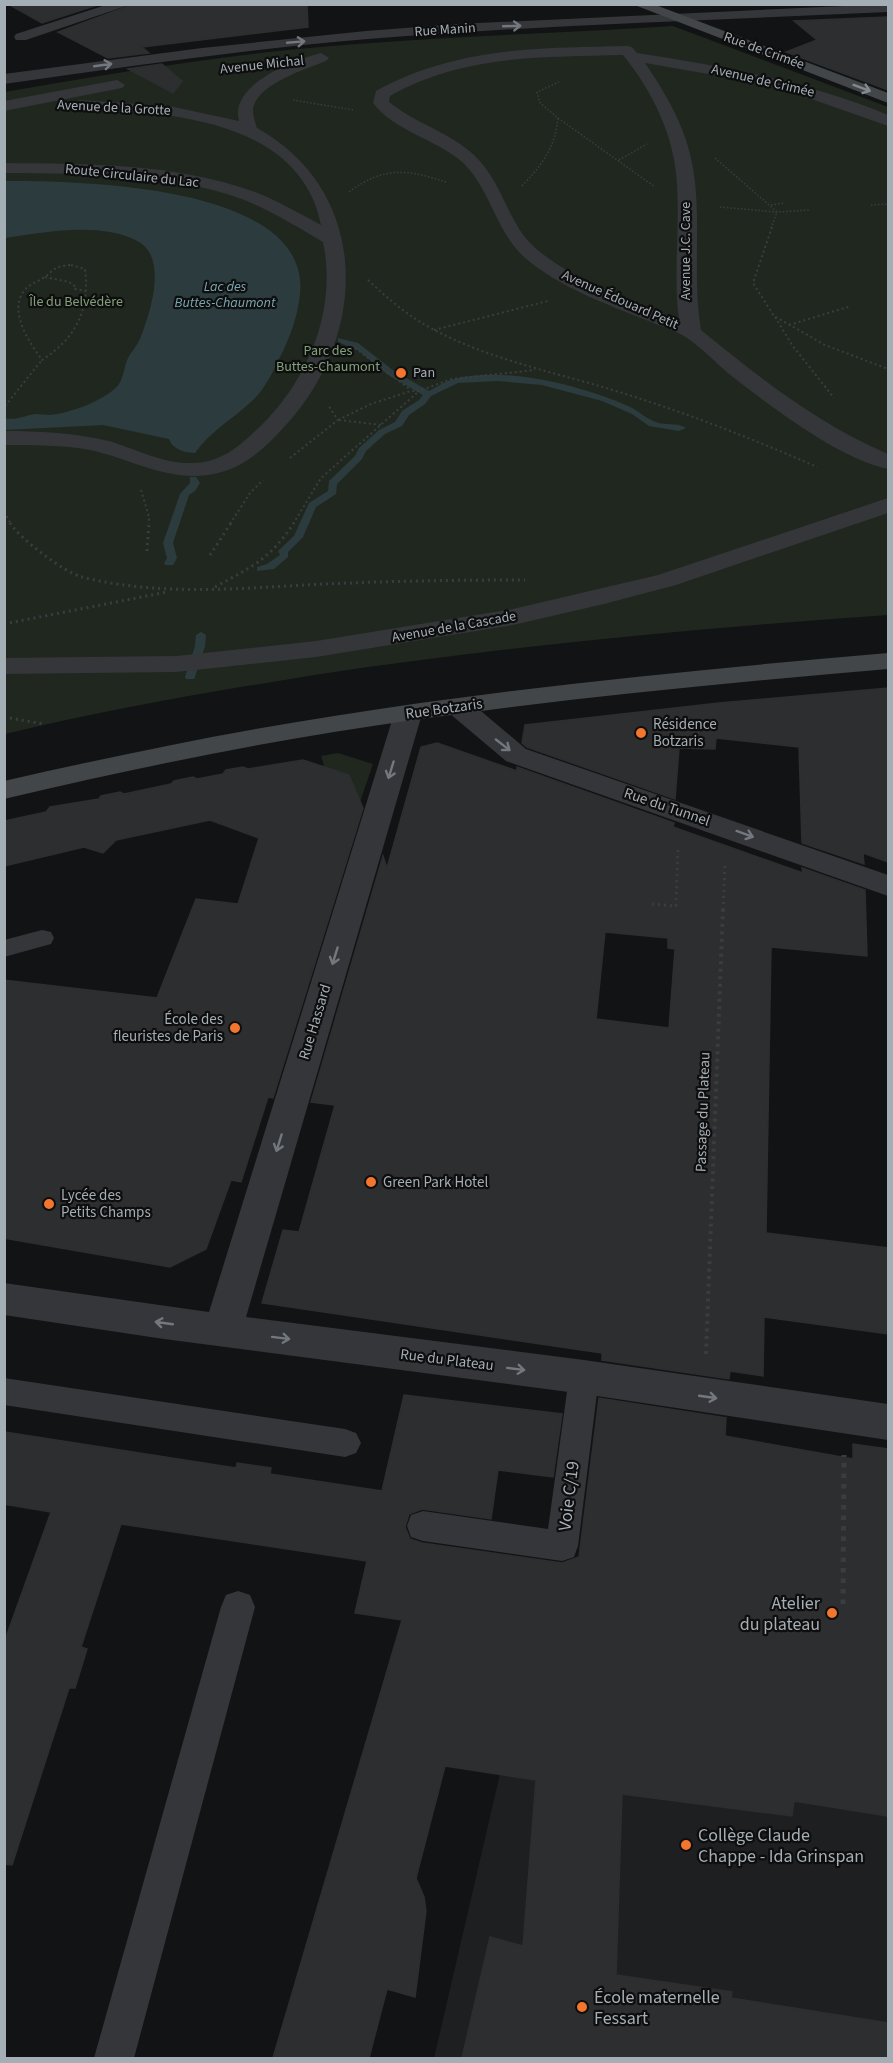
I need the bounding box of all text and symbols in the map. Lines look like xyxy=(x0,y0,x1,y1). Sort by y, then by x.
street label: Rue Manin xyxy=(414,18,476,42)
one-way arrow xyxy=(501,20,521,31)
street label: Rue de Crimée xyxy=(721,27,807,75)
one-way arrow xyxy=(286,36,306,47)
street label: Avenue Michal xyxy=(219,51,305,79)
street label: Avenue de Crimée xyxy=(709,59,817,103)
one-way arrow xyxy=(92,60,112,71)
one-way arrow xyxy=(853,83,871,94)
street label: Avenue de la Grotte xyxy=(57,95,171,121)
street label: Route Circulaire du Lac xyxy=(64,159,201,193)
street label: Avenue J.C. Cave xyxy=(676,202,696,300)
street label: Avenue Édouard Petit xyxy=(558,265,682,335)
water label: Lac des Buttes-Chaumont xyxy=(175,277,276,313)
park label: Île du Belvédère xyxy=(28,292,123,312)
park label: Parc des Buttes-Chaumont xyxy=(276,341,380,377)
place label: Pan xyxy=(413,363,435,383)
marker: Pan xyxy=(394,366,408,380)
street label: Avenue de la Cascade xyxy=(390,606,518,648)
street label: Rue Botzaris xyxy=(404,693,484,725)
place label: Résidence Botzaris xyxy=(653,714,717,752)
marker: Résidence Botzaris xyxy=(634,726,648,740)
one-way arrow xyxy=(495,739,511,752)
one-way arrow xyxy=(385,760,396,779)
street label: Rue du Tunnel xyxy=(621,782,713,832)
one-way arrow xyxy=(735,830,754,841)
one-way arrow xyxy=(329,947,340,966)
street label: Rue Hassard xyxy=(294,982,336,1062)
place label: École des fleuristes de Paris xyxy=(113,1009,223,1047)
marker: École des fleuristes de Paris xyxy=(228,1021,242,1035)
street label: Passage du Plateau xyxy=(690,1052,716,1172)
one-way arrow xyxy=(273,1133,284,1152)
place label: Green Park Hotel xyxy=(383,1172,488,1193)
marker: Green Park Hotel xyxy=(364,1175,378,1189)
place label: Lycée des Petits Champs xyxy=(61,1185,151,1223)
marker: Lycée des Petits Champs xyxy=(42,1197,56,1211)
one-way arrow xyxy=(155,1317,175,1328)
one-way arrow xyxy=(270,1333,290,1344)
street label: Rue du Plateau xyxy=(399,1344,495,1376)
one-way arrow xyxy=(505,1363,525,1374)
one-way arrow xyxy=(698,1391,718,1402)
street label: Voie C/19 xyxy=(552,1460,586,1532)
place label: Atelier du plateau xyxy=(740,1591,821,1637)
marker: Atelier du plateau xyxy=(825,1606,839,1620)
place label: Collège Claude Chappe - Ida Grinspan xyxy=(698,1823,864,1869)
marker: Collège Claude Chappe - Ida Grinspan xyxy=(679,1838,693,1852)
place label: École maternelle Fessart xyxy=(594,1985,720,2031)
marker: École maternelle Fessart xyxy=(575,2000,589,2014)

